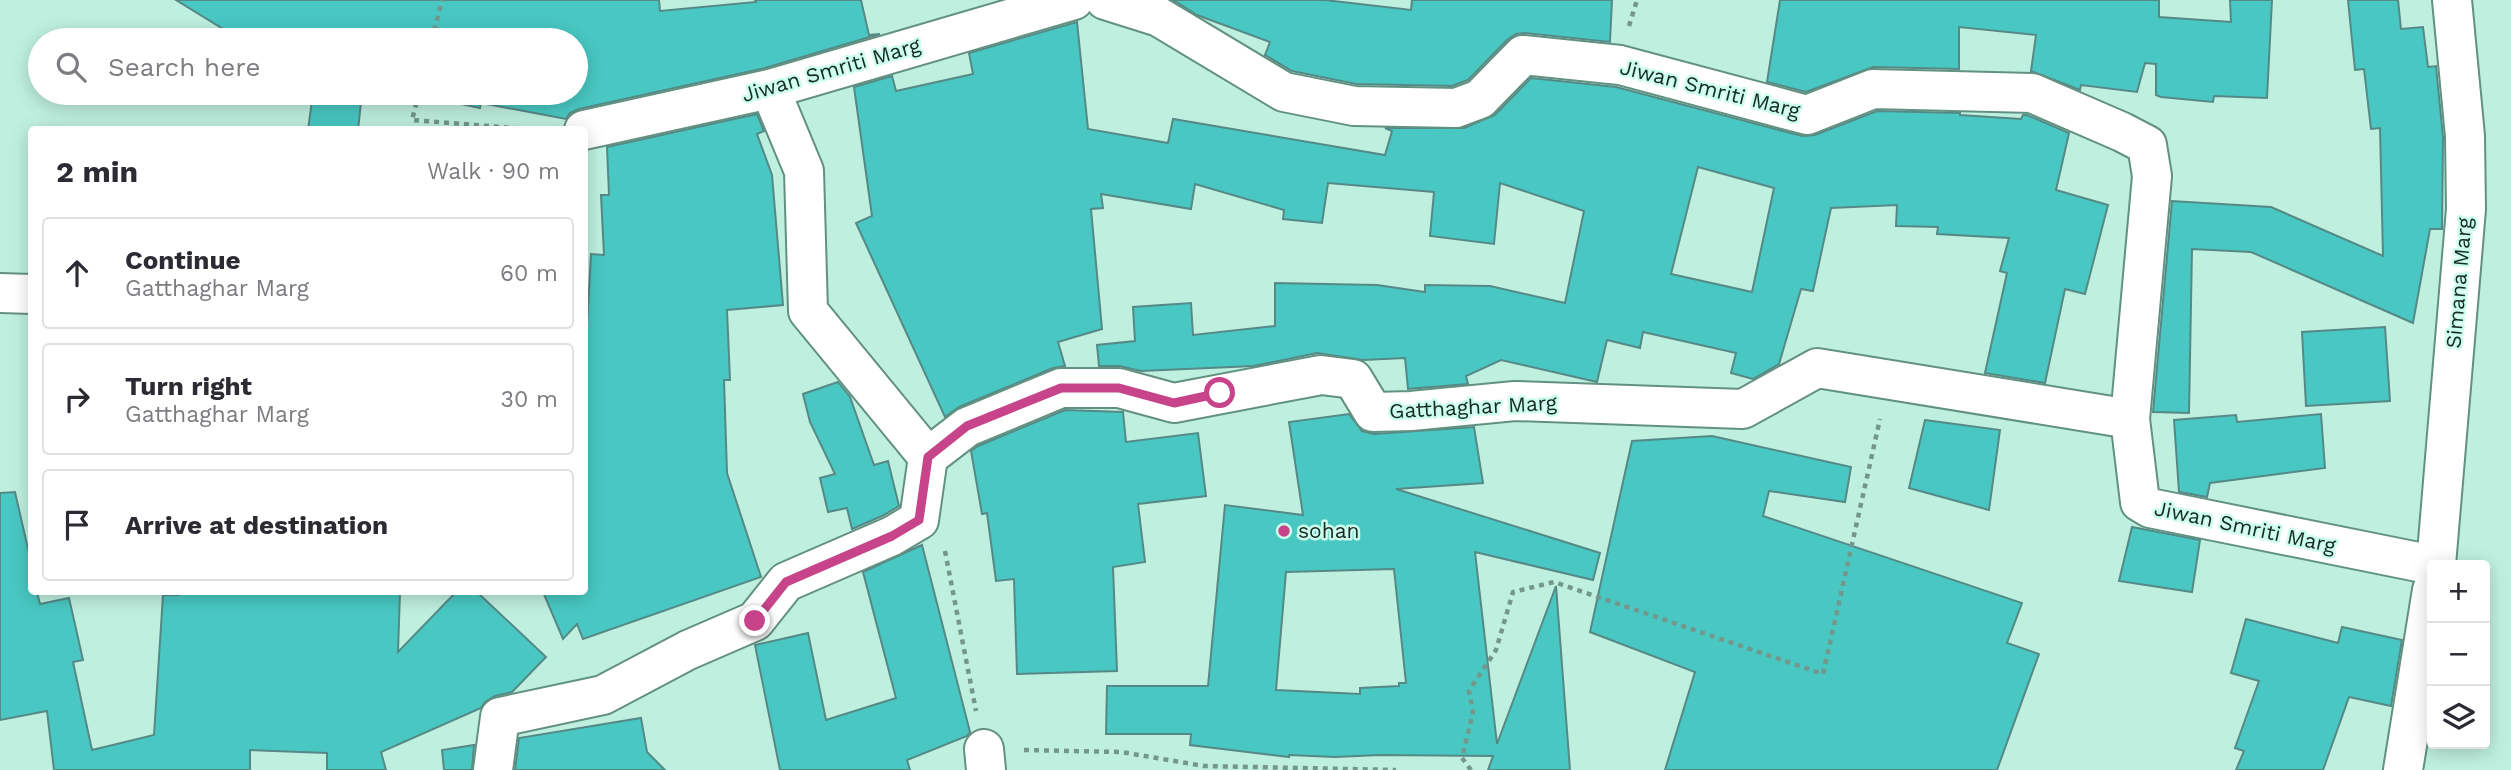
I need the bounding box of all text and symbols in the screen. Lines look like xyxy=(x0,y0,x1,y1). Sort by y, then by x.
search box xyxy=(28,28,588,105)
street label: Jiwan Smriti Marg xyxy=(739,32,924,107)
icon: search xyxy=(52,48,90,86)
text: Search here xyxy=(108,52,260,82)
street label: Jiwan Smriti Marg xyxy=(1617,54,1804,123)
text: 2 min xyxy=(56,154,138,189)
text: Walk · 90 m xyxy=(427,158,560,185)
street label: Simana Marg xyxy=(2440,216,2477,349)
text: Continue xyxy=(125,245,241,275)
icon: ahead xyxy=(58,254,96,292)
text: 60 m xyxy=(500,260,558,287)
text: Gatthaghar Marg xyxy=(125,275,309,302)
text: Turn right xyxy=(125,371,252,401)
route start xyxy=(1204,377,1235,408)
icon: right xyxy=(58,380,96,418)
text: 30 m xyxy=(501,386,558,413)
street label: Gatthaghar Marg xyxy=(1388,390,1558,423)
text: Gatthaghar Marg xyxy=(125,401,309,428)
street label: Jiwan Smriti Marg xyxy=(2152,495,2339,558)
icon: arrive xyxy=(58,506,96,544)
text: Arrive at destination xyxy=(125,510,388,540)
place label: sohan xyxy=(1298,518,1360,543)
marker: sohan xyxy=(1276,523,1292,539)
map controls xyxy=(2427,560,2490,749)
button: + xyxy=(2427,560,2490,623)
route end xyxy=(739,605,770,636)
button: − xyxy=(2427,623,2490,686)
button: layers xyxy=(2427,686,2490,749)

